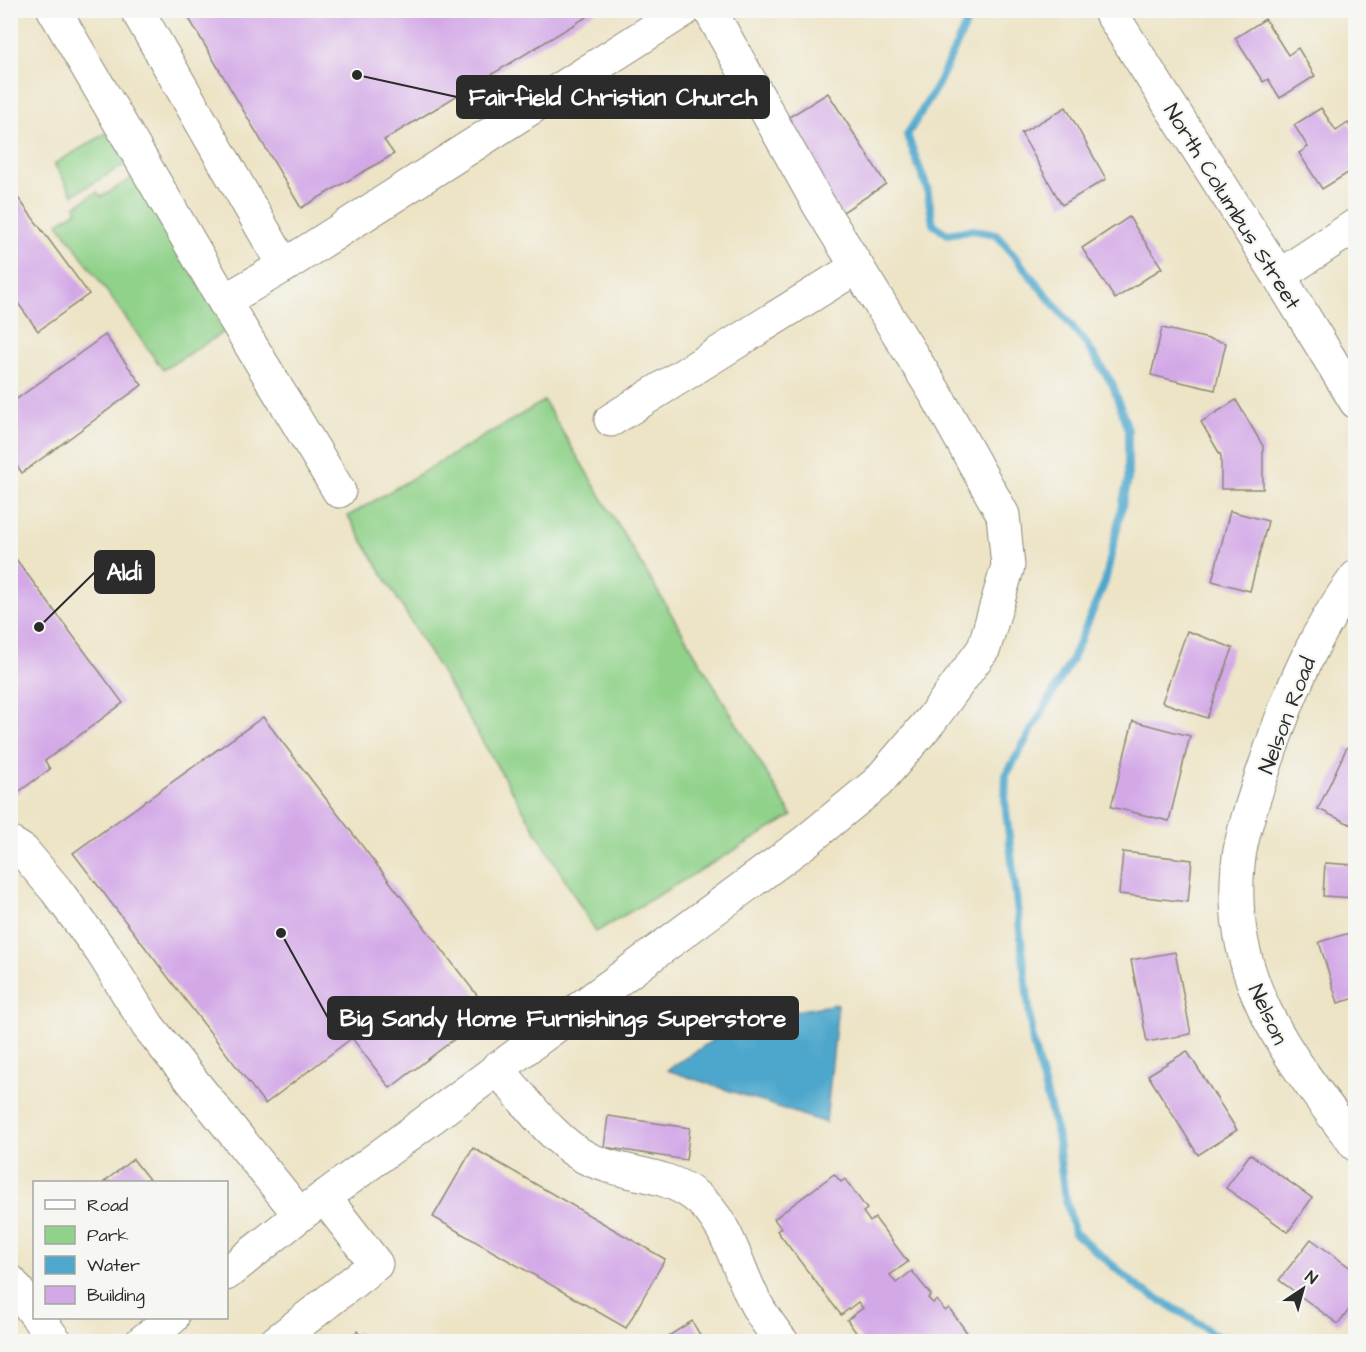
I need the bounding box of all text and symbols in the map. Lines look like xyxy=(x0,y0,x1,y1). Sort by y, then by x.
callout: Fairfield Christian Church xyxy=(457,76,769,118)
text: Fairfield Christian Church xyxy=(469,81,758,115)
street label: North Columbus Street xyxy=(1156,98,1308,316)
callout: Aldi xyxy=(95,551,154,593)
text: Aldi xyxy=(106,556,142,590)
street label: Nelson Road xyxy=(1251,653,1324,778)
street label: Nelson xyxy=(1240,979,1295,1050)
callout: Big Sandy Home Furnishings Superstore xyxy=(328,997,798,1039)
text: Big Sandy Home Furnishings Superstore xyxy=(340,1002,786,1038)
legend xyxy=(33,1181,228,1319)
text: Road xyxy=(87,1193,128,1218)
text: Park xyxy=(87,1223,129,1248)
text: Water xyxy=(87,1253,140,1278)
north arrow xyxy=(1273,1259,1333,1319)
text: N xyxy=(1301,1266,1322,1290)
text: Building xyxy=(87,1283,145,1309)

